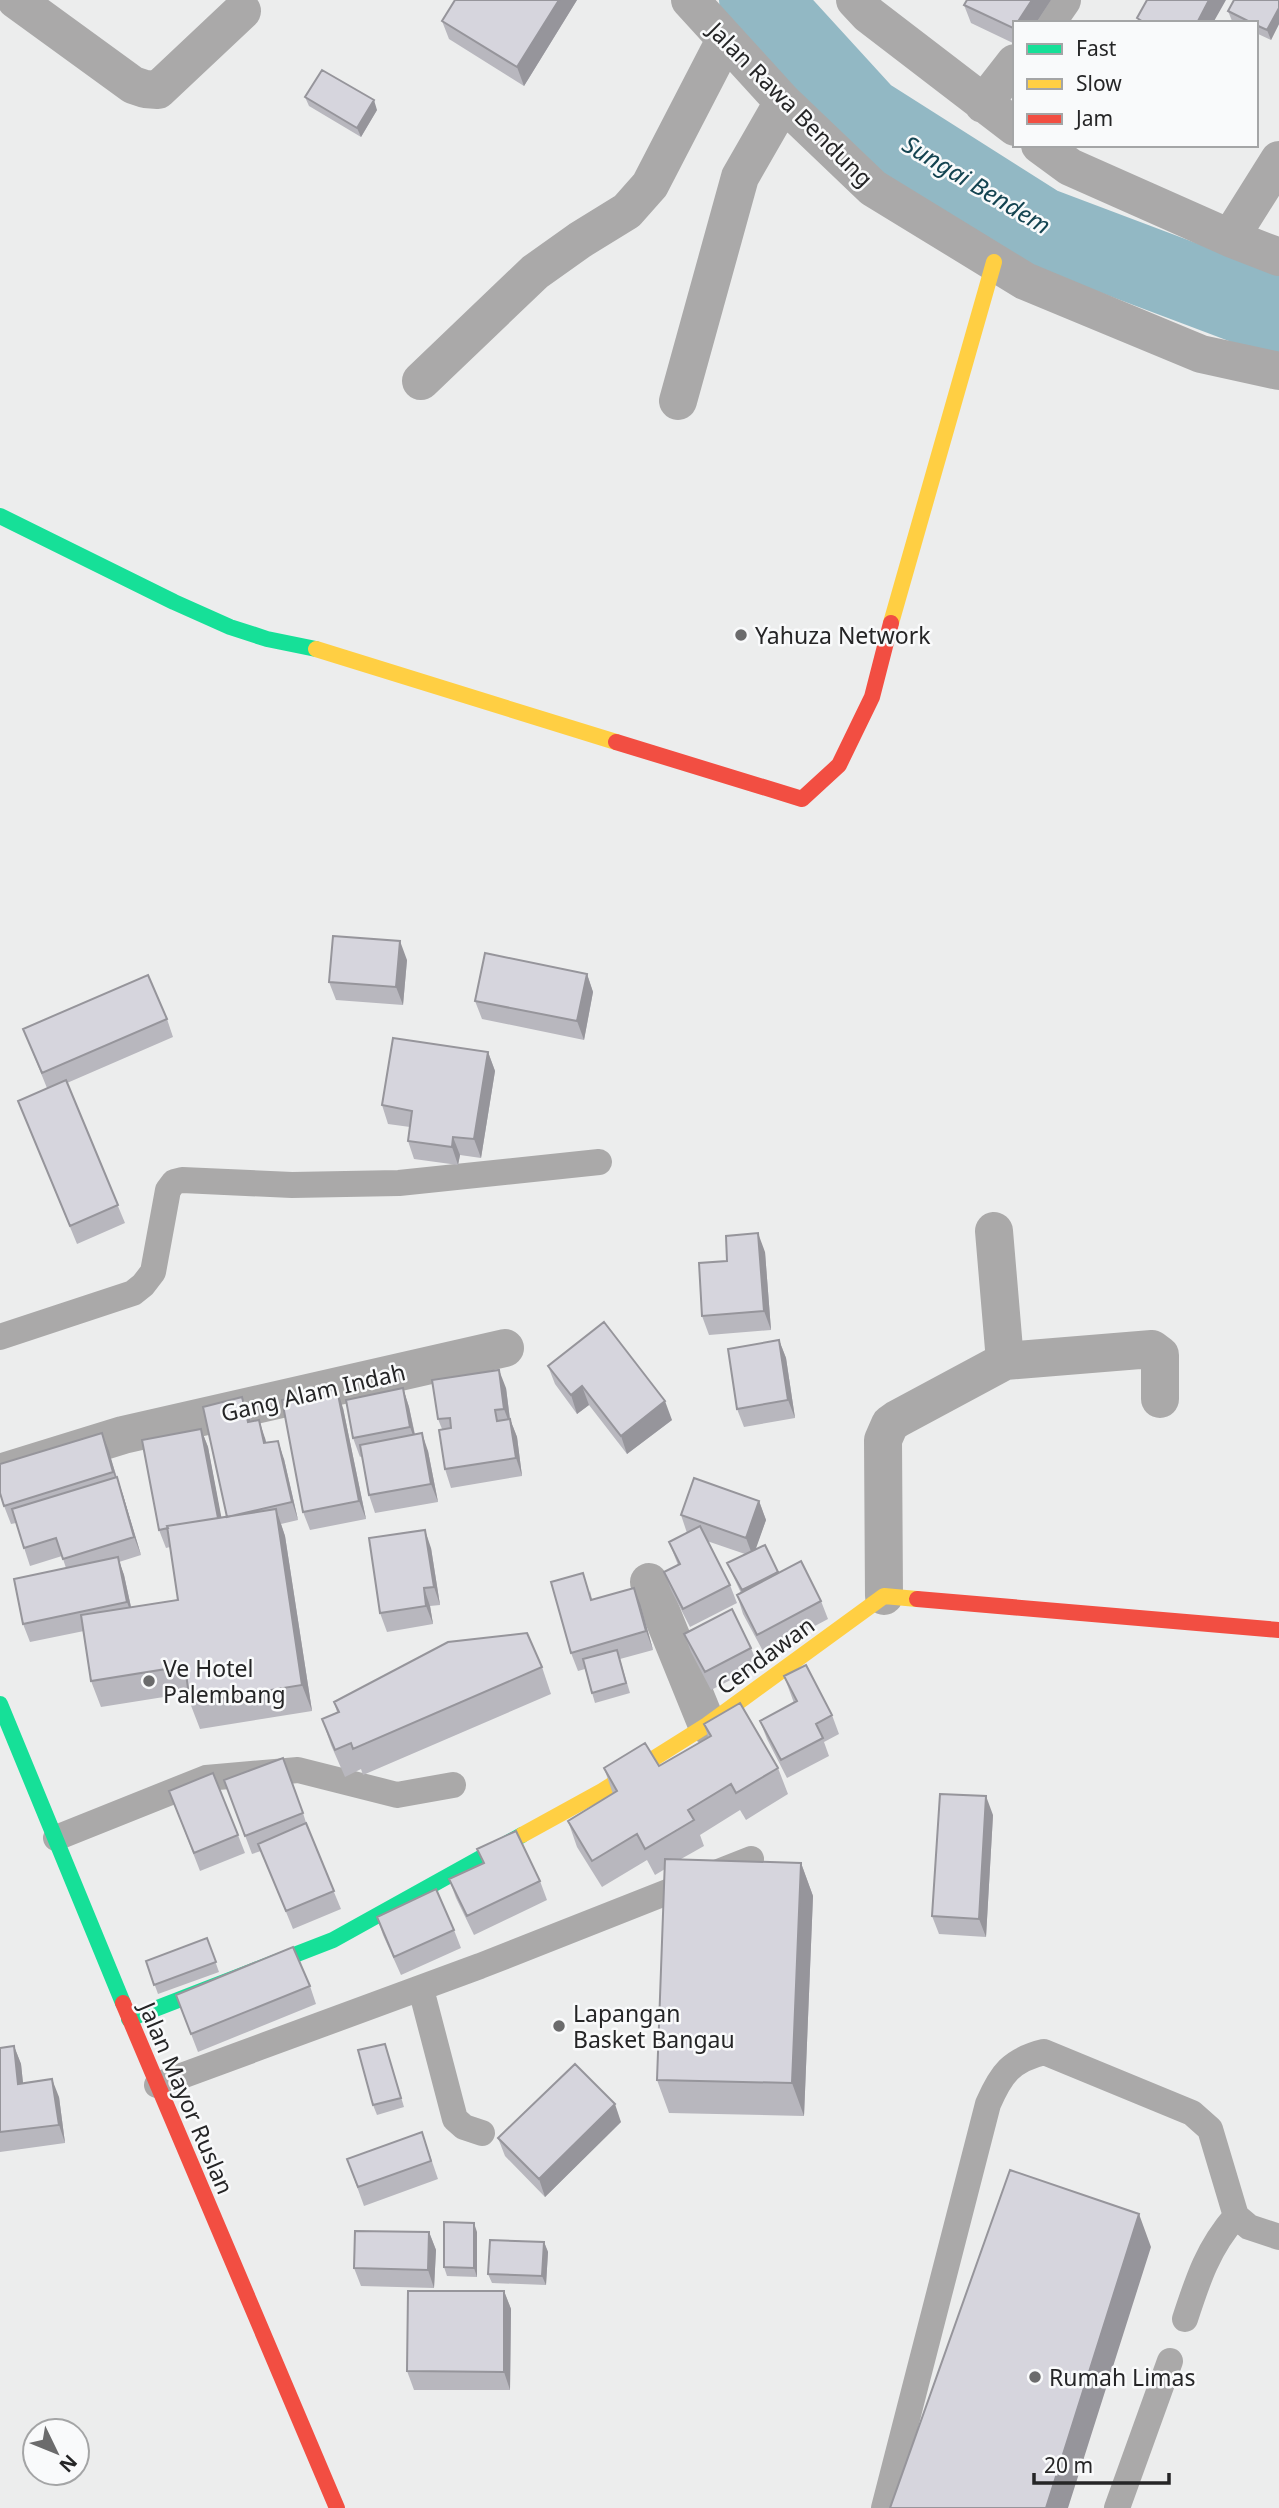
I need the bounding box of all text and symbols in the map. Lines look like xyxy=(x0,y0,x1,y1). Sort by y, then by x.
street label: Jalan Rawa Bendung xyxy=(700,13,881,194)
legend xyxy=(1013,21,1258,147)
text: Fast xyxy=(1076,34,1117,62)
text: Slow xyxy=(1076,69,1122,97)
text: Jam xyxy=(1074,104,1113,132)
water label: Sungai Bendem xyxy=(897,127,1057,241)
place label: Yahuza Network xyxy=(755,619,931,651)
marker: Yahuza Network xyxy=(733,627,749,643)
street label: Gang Alam Indah xyxy=(218,1355,408,1429)
street label: Cendawan xyxy=(709,1609,821,1701)
place label: Ve Hotel Palembang xyxy=(163,1652,286,1710)
marker: Ve Hotel Palembang xyxy=(141,1673,157,1689)
street label: Jalan Mayor Ruslan xyxy=(131,1995,242,2199)
place label: Lapangan Basket Bangau xyxy=(573,1997,735,2055)
marker: Lapangan Basket Bangau xyxy=(551,2018,567,2034)
place label: Rumah Limas xyxy=(1049,2361,1196,2393)
marker: Rumah Limas xyxy=(1027,2369,1043,2385)
north arrow xyxy=(21,2417,91,2487)
scale bar xyxy=(1034,2442,1169,2486)
text: N xyxy=(54,2449,83,2478)
text: 20 m xyxy=(1044,2451,1093,2479)

